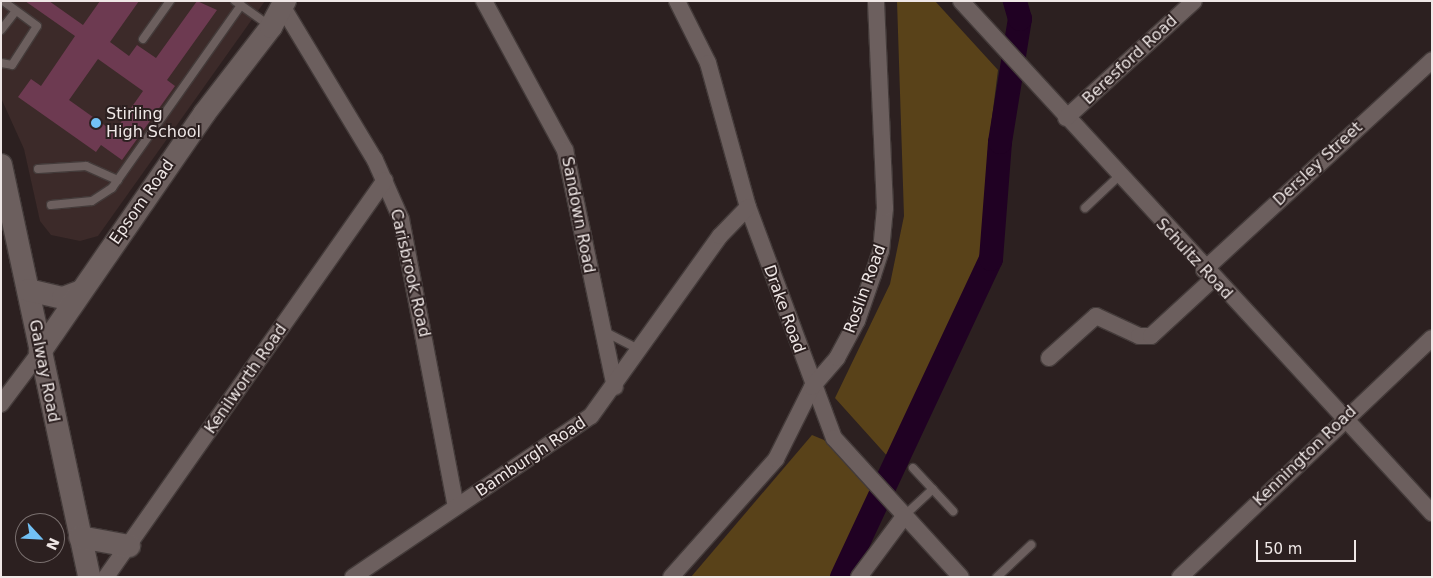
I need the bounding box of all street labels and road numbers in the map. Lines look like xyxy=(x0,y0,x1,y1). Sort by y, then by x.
street label: Beresford Road xyxy=(1079,11,1181,109)
street label: Dersley Street xyxy=(1270,118,1366,210)
street label: Sandown Road xyxy=(557,155,599,275)
street label: Epsom Road xyxy=(106,156,178,248)
street label: Carisbrook Road xyxy=(386,207,434,339)
street label: Schultz Road xyxy=(1152,215,1236,303)
street label: Roslin Road xyxy=(840,242,890,336)
street label: Drake Road xyxy=(759,262,809,356)
street label: Galway Road xyxy=(25,318,63,424)
street label: Kenilworth Road xyxy=(201,320,291,438)
street label: Kennington Road xyxy=(1249,402,1361,510)
street label: Bamburgh Road xyxy=(472,413,590,501)

